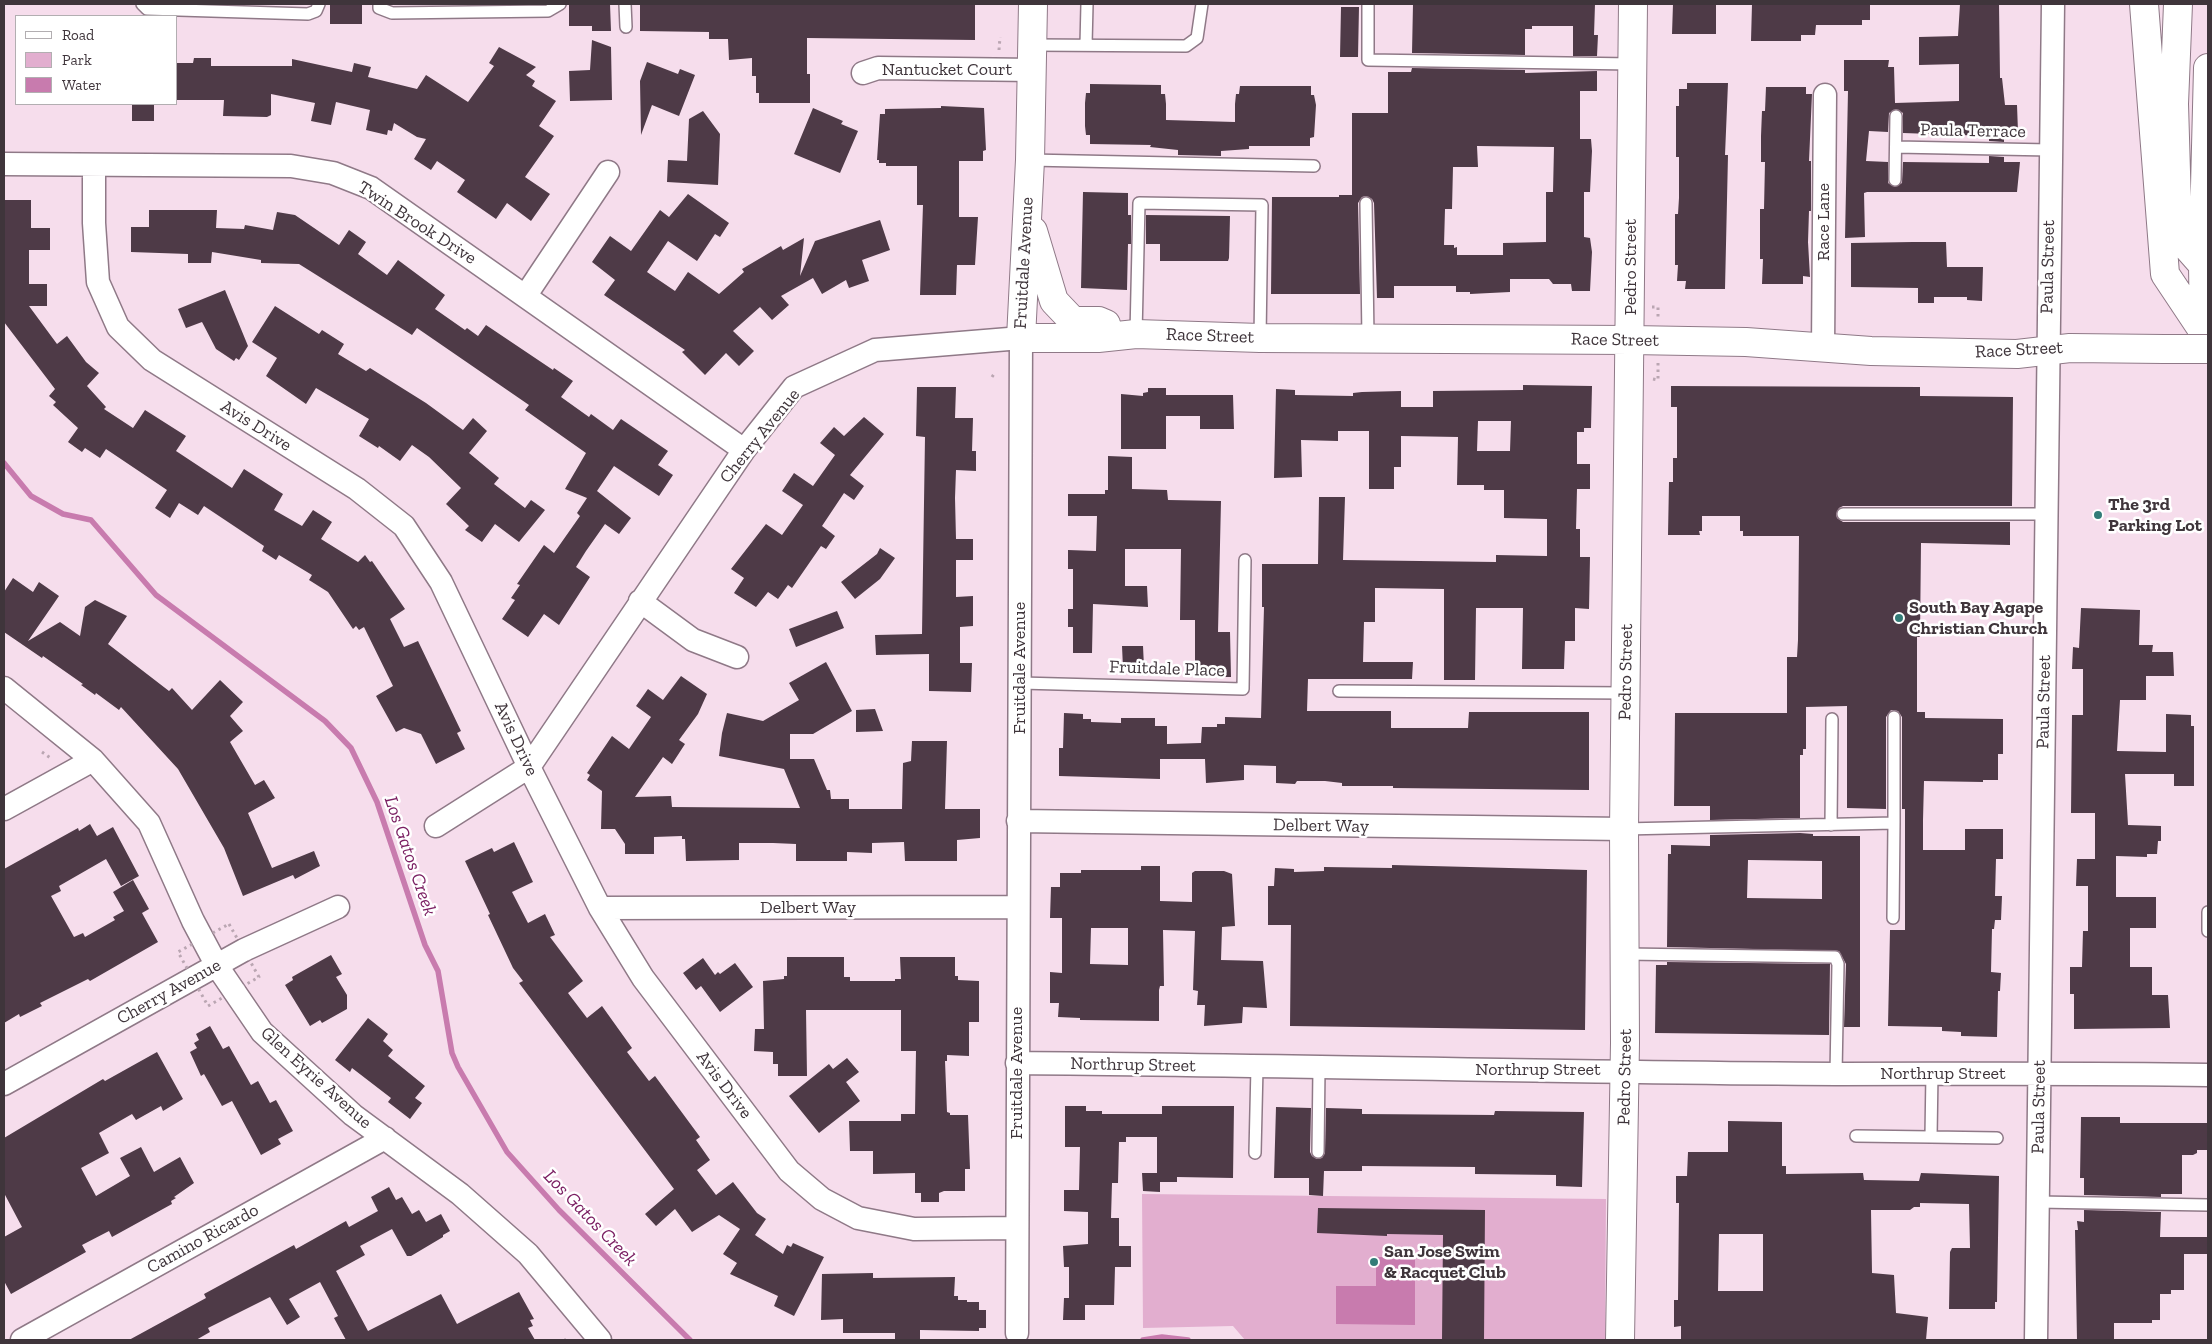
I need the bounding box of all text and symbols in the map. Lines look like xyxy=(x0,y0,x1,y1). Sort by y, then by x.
legend xyxy=(15,15,178,105)
text: Road xyxy=(62,26,94,44)
text: Park xyxy=(62,51,92,69)
street label: Nantucket Court xyxy=(882,59,1012,81)
text: Water xyxy=(62,76,102,94)
street label: Paula Terrace xyxy=(1920,119,2026,143)
street label: Twin Brook Drive xyxy=(354,177,480,269)
street label: Race Lane xyxy=(1813,183,1835,261)
street label: Fruitdale Avenue xyxy=(1010,196,1038,330)
street label: Pedro Street xyxy=(1620,219,1642,315)
street label: Paula Street xyxy=(2036,220,2060,314)
street label: Race Street xyxy=(1166,324,1254,348)
street label: Race Street xyxy=(1571,328,1659,352)
street label: Race Street xyxy=(1974,337,2064,363)
street label: Cherry Avenue xyxy=(715,384,805,488)
street label: Avis Drive xyxy=(217,396,295,456)
place label: The 3rd Parking Lot xyxy=(2108,494,2202,536)
marker: The 3rd Parking Lot xyxy=(2092,509,2104,521)
place label: South Bay Agape Christian Church xyxy=(1909,597,2048,640)
street label: Fruitdale Avenue xyxy=(1009,602,1031,734)
marker: South Bay Agape Christian Church xyxy=(1893,612,1905,624)
street label: Pedro Street xyxy=(1614,624,1638,720)
street label: Paula Street xyxy=(2032,655,2056,749)
street label: Fruitdale Place xyxy=(1109,656,1225,682)
street label: Avis Drive xyxy=(489,698,543,780)
water label: Los Gatos Creek xyxy=(379,793,441,919)
street label: Delbert Way xyxy=(1273,814,1369,838)
street label: Delbert Way xyxy=(760,897,856,919)
street label: Cherry Avenue xyxy=(113,955,225,1029)
street label: Fruitdale Avenue xyxy=(1006,1007,1028,1139)
street label: Glen Eyrie Avenue xyxy=(256,1022,376,1134)
street label: Pedro Street xyxy=(1613,1029,1637,1125)
street label: Avis Drive xyxy=(691,1047,757,1123)
street label: Northrup Street xyxy=(1070,1053,1196,1077)
street label: Northrup Street xyxy=(1475,1059,1601,1081)
street label: Paula Street xyxy=(2027,1060,2051,1154)
street label: Northrup Street xyxy=(1880,1063,2006,1085)
water label: Los Gatos Creek xyxy=(538,1165,642,1271)
street label: Camino Ricardo xyxy=(143,1199,263,1279)
place label: San Jose Swim & Racquet Club xyxy=(1384,1241,1506,1284)
marker: San Jose Swim & Racquet Club xyxy=(1368,1256,1380,1268)

